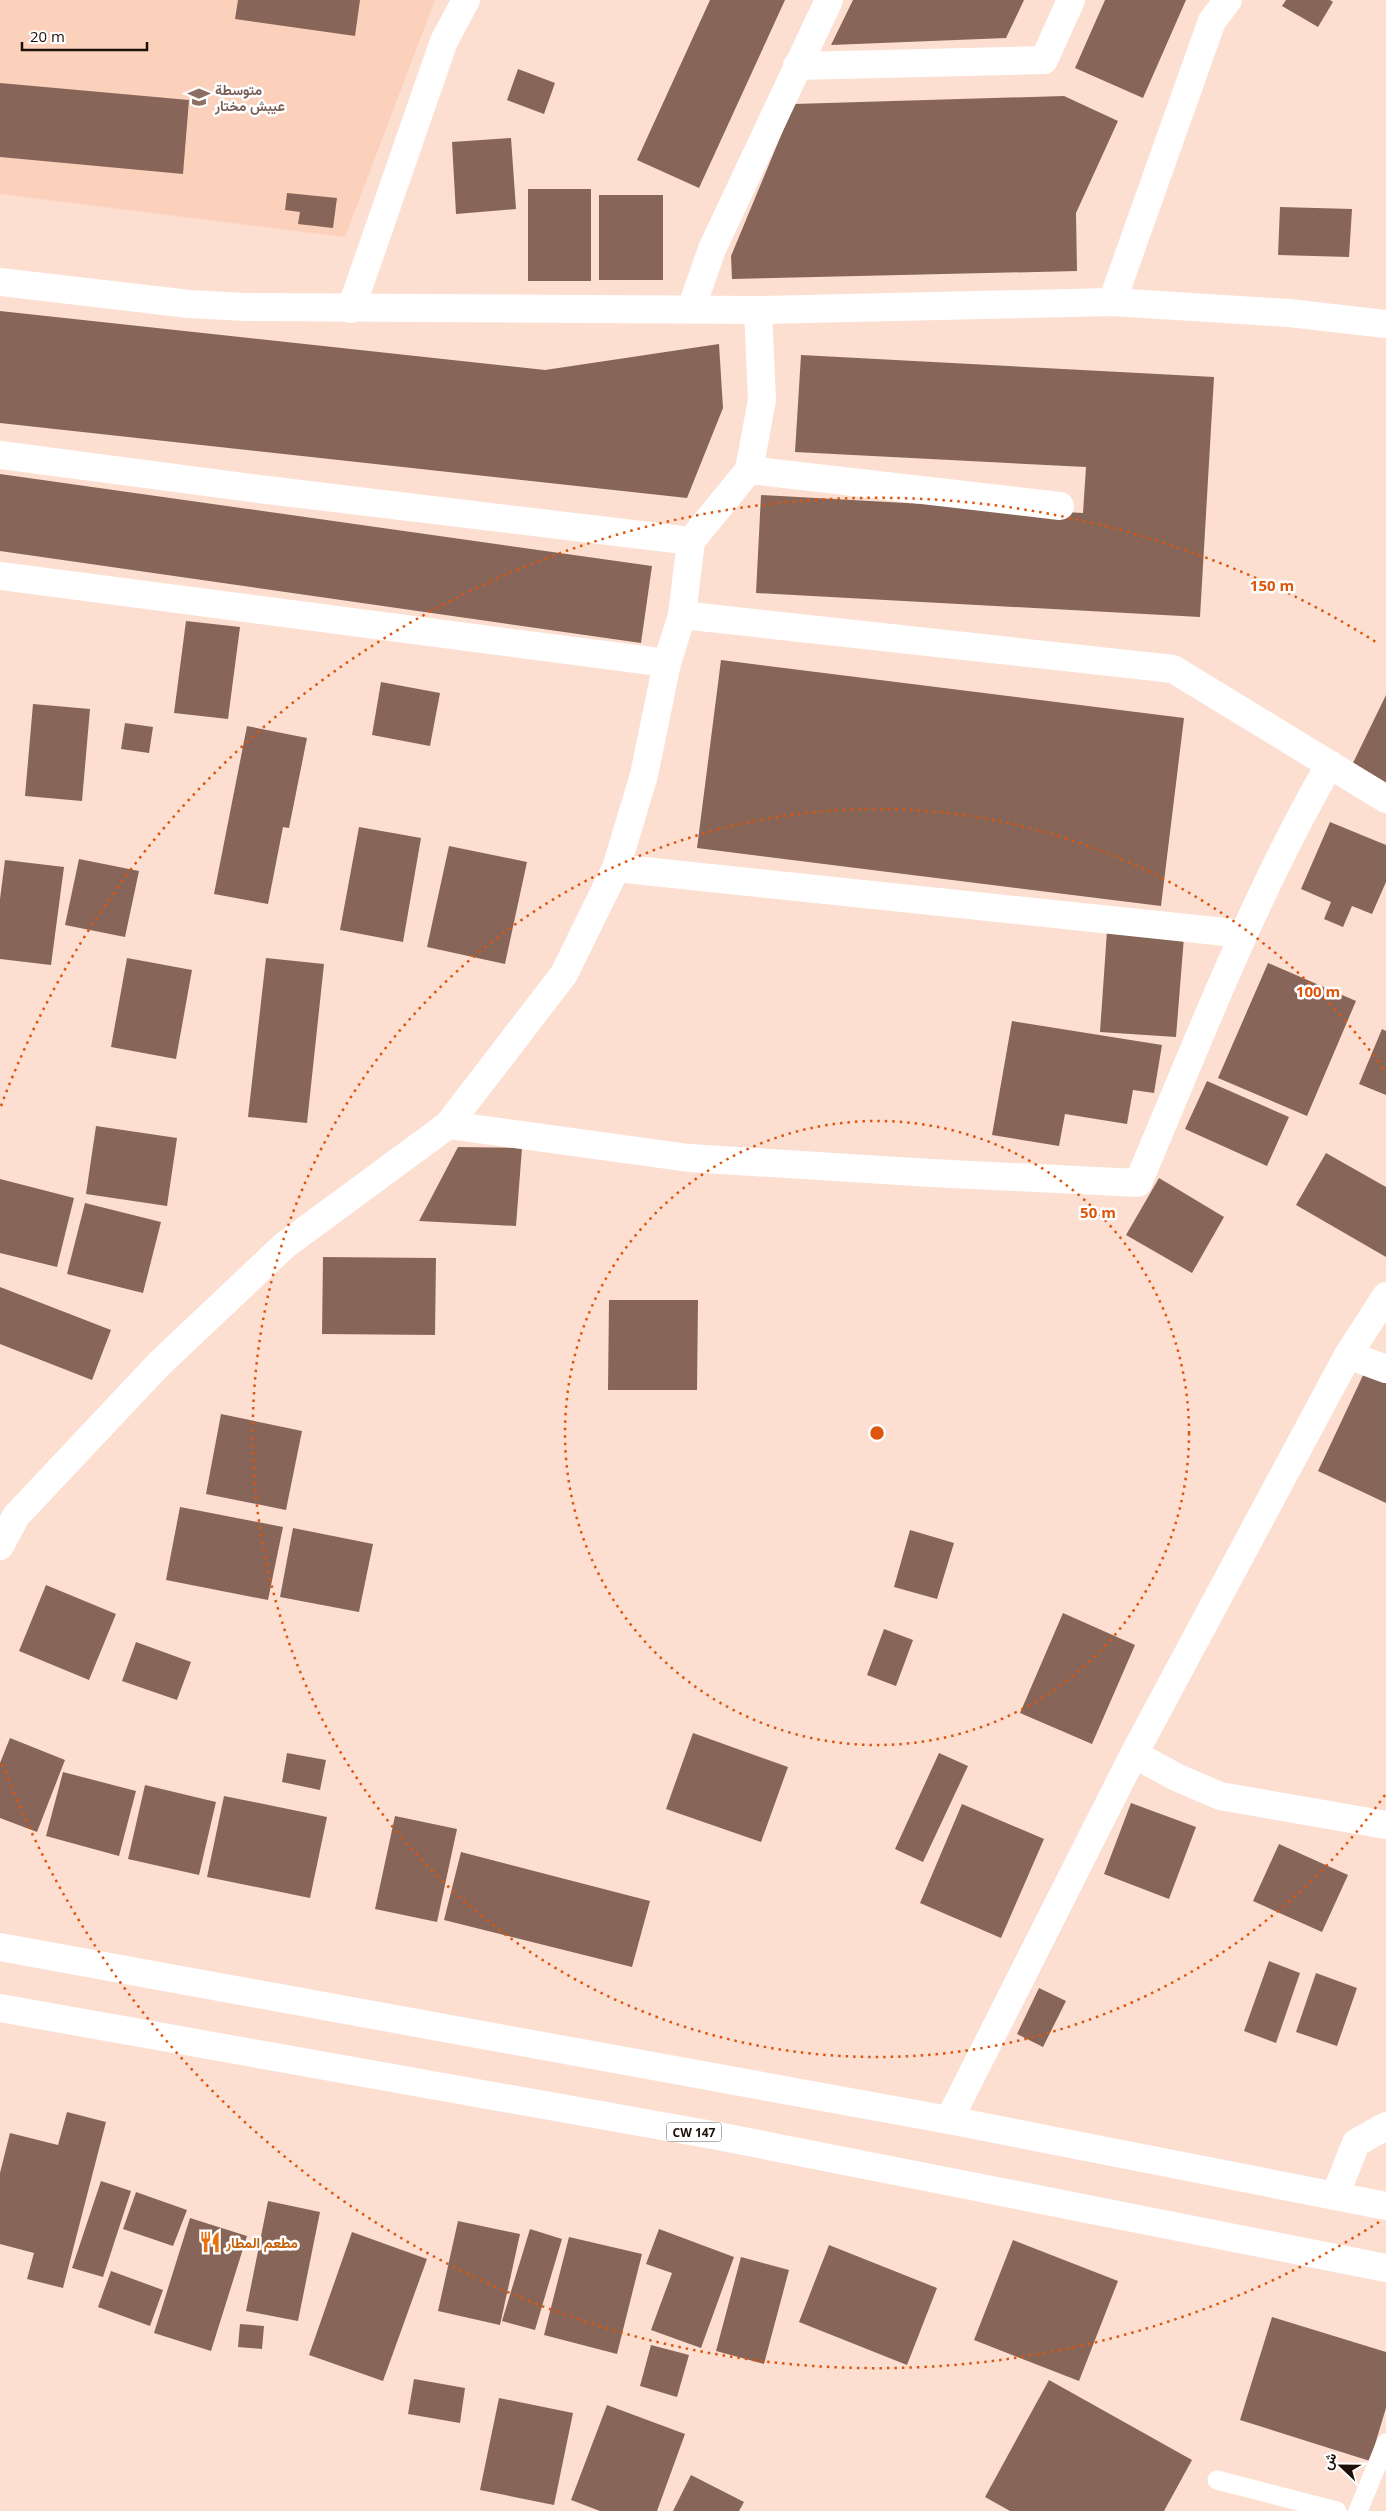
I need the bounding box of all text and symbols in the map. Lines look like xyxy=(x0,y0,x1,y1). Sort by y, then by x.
scale bar xyxy=(22,20,148,52)
text: 20 m xyxy=(30,26,65,46)
place label: متوسطة عيبش مختار xyxy=(214,80,285,115)
school or university icon: متوسطة عيبش مختار xyxy=(186,84,212,110)
text: 150 m xyxy=(1250,575,1294,595)
text: 100 m xyxy=(1296,981,1340,1001)
text: 50 m xyxy=(1080,1202,1116,1222)
centre of rings xyxy=(868,1424,886,1442)
road number: CW 147 xyxy=(666,2122,722,2142)
restaurant icon: مطعم المطار xyxy=(197,2229,223,2255)
place label: مطعم المطار xyxy=(225,2233,298,2252)
north arrow xyxy=(1316,2441,1366,2491)
text: ش xyxy=(1317,2449,1341,2472)

